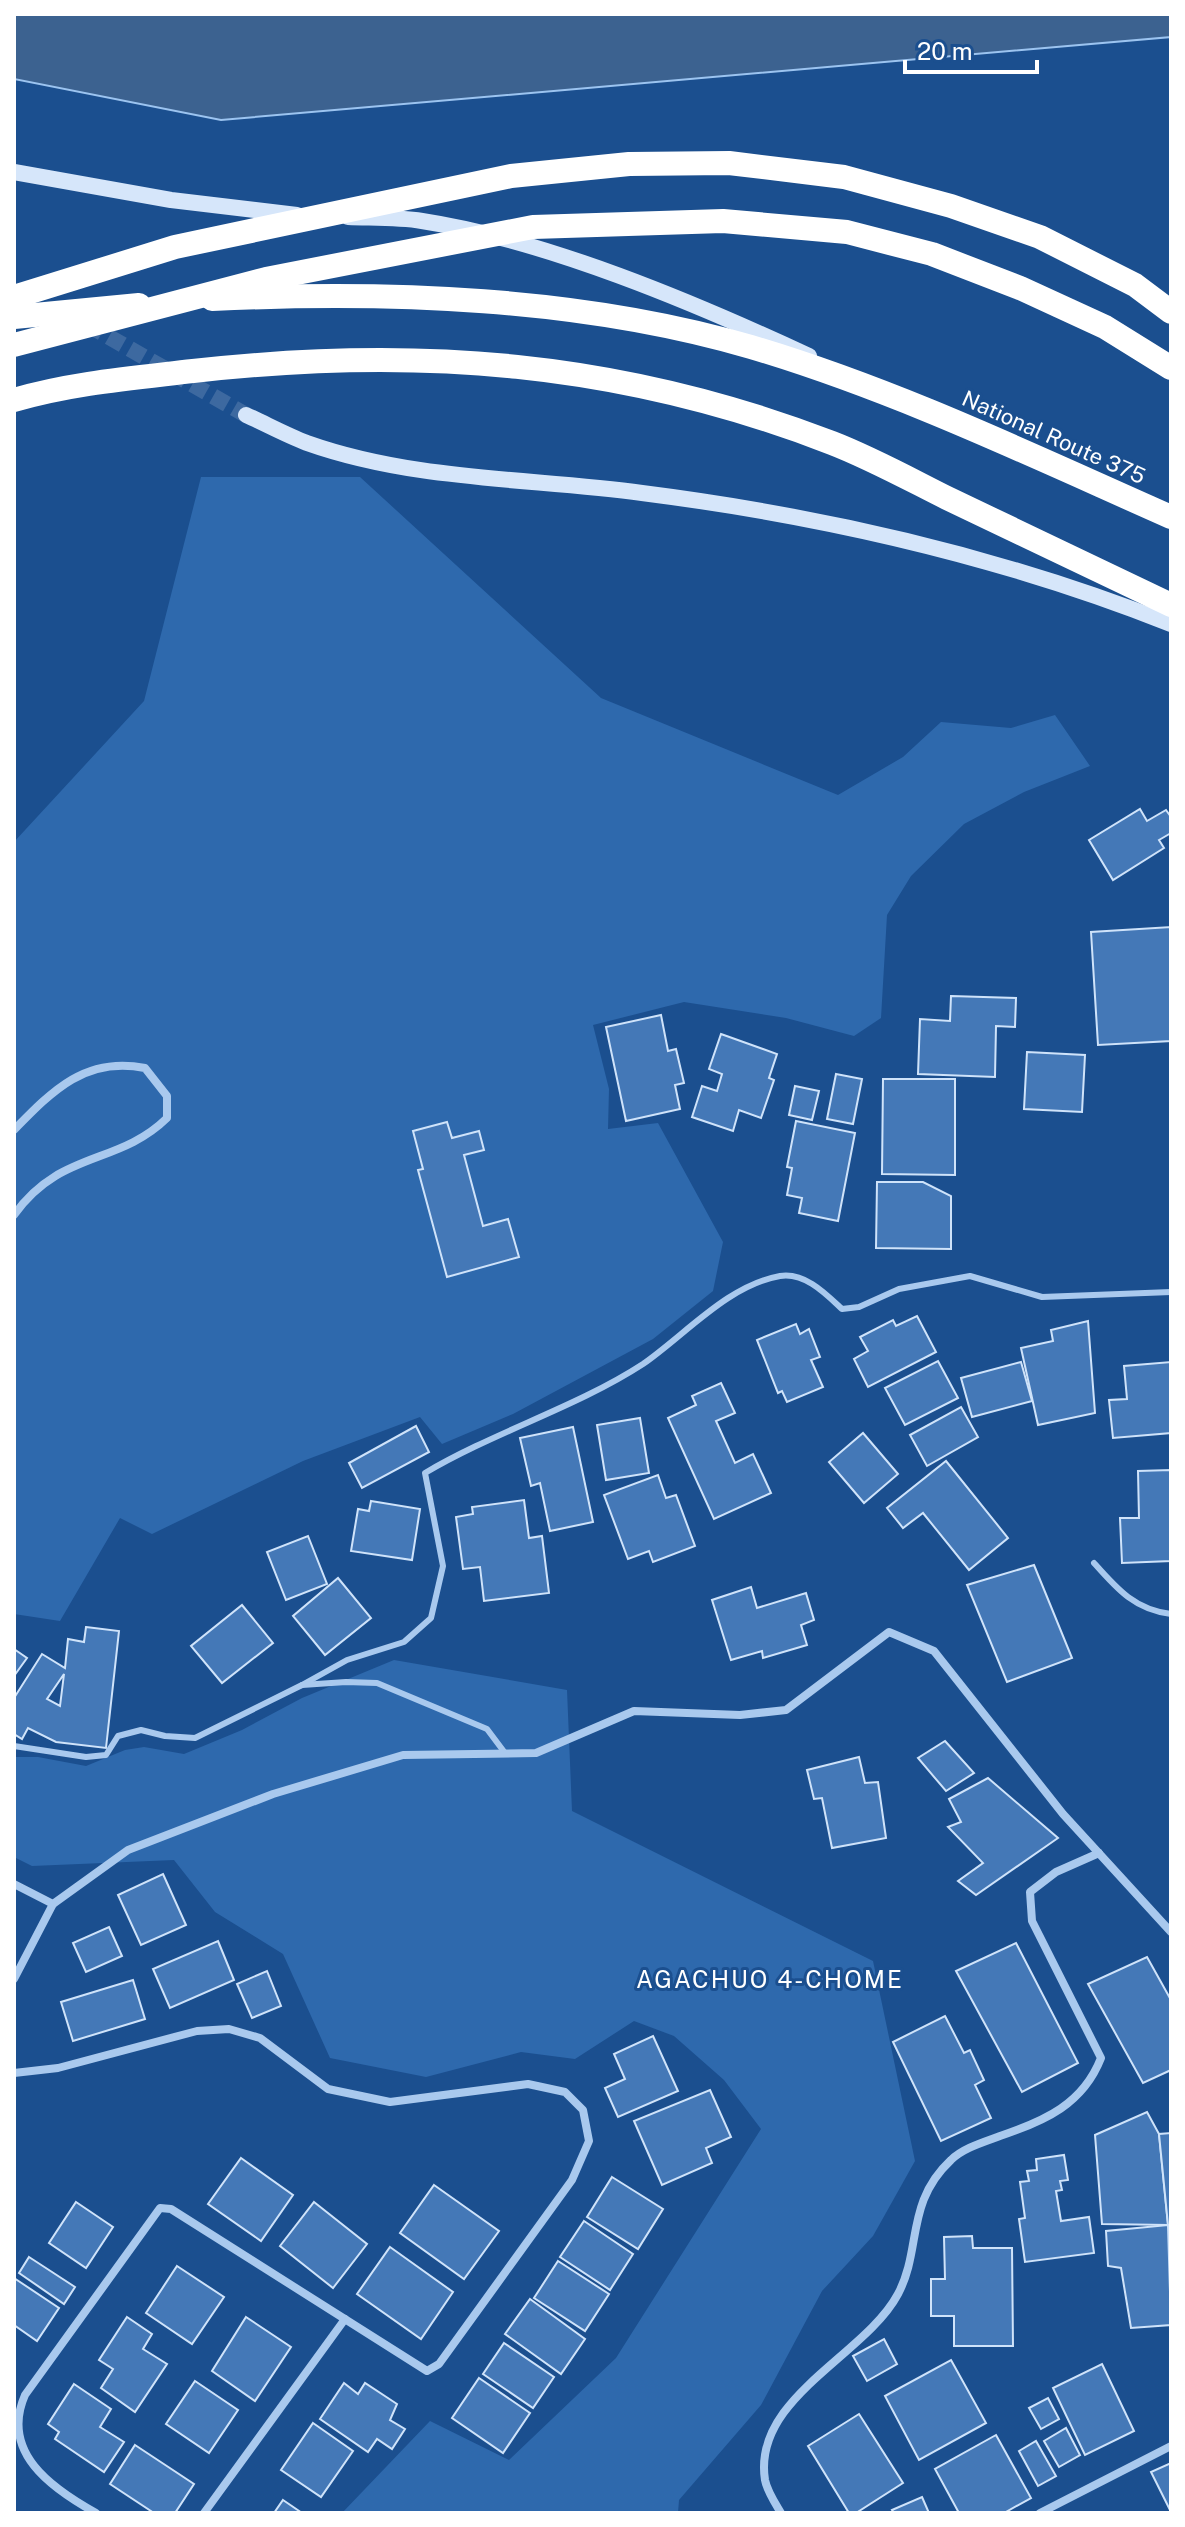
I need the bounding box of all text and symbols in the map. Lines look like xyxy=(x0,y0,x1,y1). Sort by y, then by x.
scale bar xyxy=(905,24,1037,74)
text: 20 m xyxy=(917,37,973,65)
street label: National Route 375 xyxy=(958,385,1150,489)
district label: AGACHUO 4-CHOME xyxy=(636,1965,904,1993)

